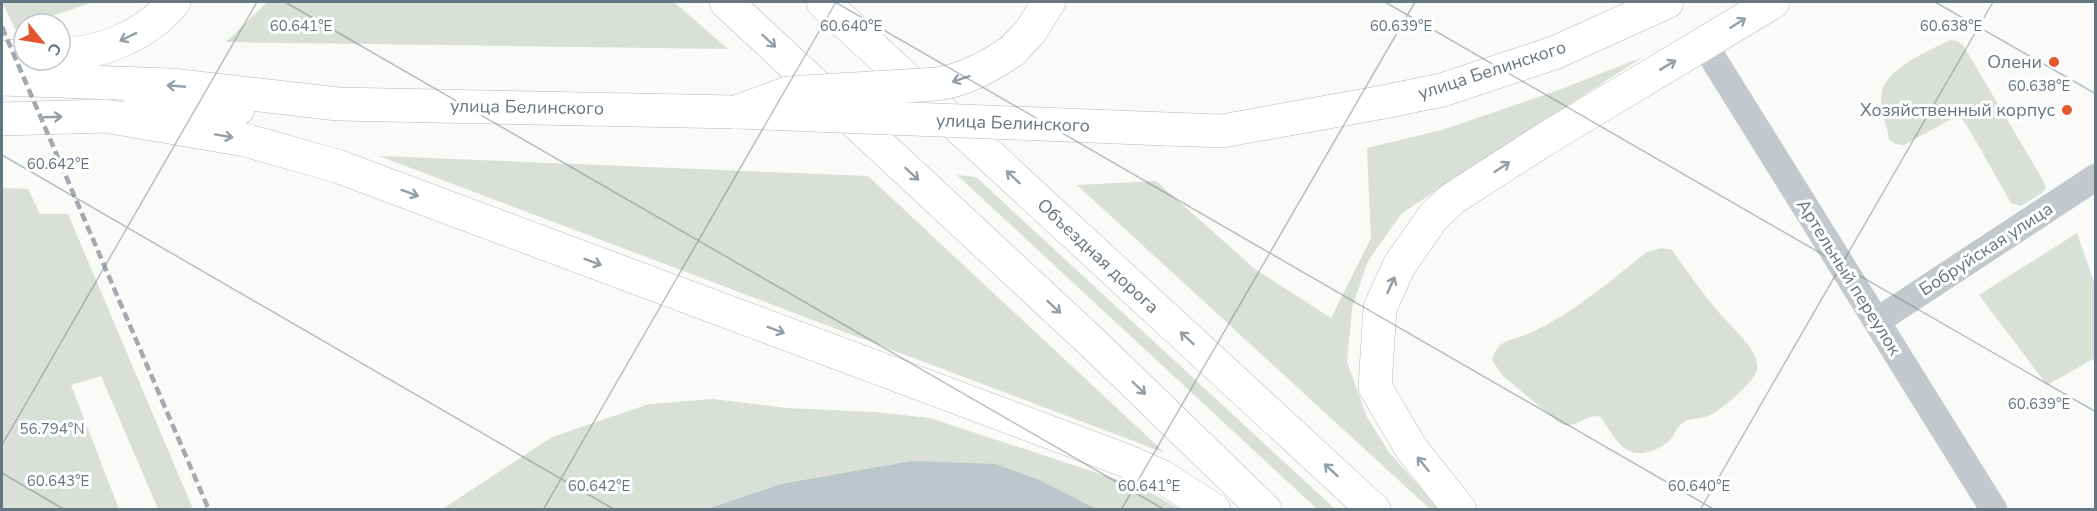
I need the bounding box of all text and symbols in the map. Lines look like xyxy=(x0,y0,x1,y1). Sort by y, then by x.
north arrow xyxy=(12,12,72,72)
text: 60.641°E xyxy=(270,16,332,36)
text: 60.640°E xyxy=(820,16,882,36)
text: 60.639°E xyxy=(1370,16,1432,36)
one-way arrow xyxy=(1729,16,1746,28)
text: 60.638°E xyxy=(1920,16,1982,36)
one-way arrow xyxy=(119,31,137,43)
one-way arrow xyxy=(761,34,776,48)
street label: улица Белинского xyxy=(1415,35,1569,105)
text: С xyxy=(42,39,66,59)
place label: Олени xyxy=(1987,50,2042,74)
marker: Олени xyxy=(2047,55,2061,69)
one-way arrow xyxy=(1659,59,1676,71)
one-way arrow xyxy=(952,74,971,85)
text: 60.638°E xyxy=(2008,76,2070,96)
one-way arrow xyxy=(166,80,186,91)
street label: улица Белинского xyxy=(450,94,604,120)
place label: Хозяйственный корпус xyxy=(1860,98,2055,122)
marker: Хозяйственный корпус xyxy=(2060,103,2074,117)
street label: улица Белинского xyxy=(936,108,1090,138)
one-way arrow xyxy=(43,112,63,123)
one-way arrow xyxy=(214,131,234,142)
text: 60.642°E xyxy=(27,154,89,174)
one-way arrow xyxy=(1493,161,1510,173)
one-way arrow xyxy=(904,167,919,181)
one-way arrow xyxy=(1006,170,1021,184)
one-way arrow xyxy=(401,189,419,200)
street label: Объездная дорога xyxy=(1032,193,1164,319)
street label: Артельный переулок xyxy=(1791,194,1907,360)
street label: Бобруйская улица xyxy=(1914,197,2058,301)
one-way arrow xyxy=(583,257,602,268)
one-way arrow xyxy=(1386,276,1397,294)
one-way arrow xyxy=(1046,300,1061,314)
one-way arrow xyxy=(766,325,785,336)
one-way arrow xyxy=(1180,331,1195,345)
one-way arrow xyxy=(1132,380,1147,395)
text: 60.639°E xyxy=(2008,394,2070,414)
text: 56.794°N xyxy=(19,419,85,439)
one-way arrow xyxy=(1417,456,1430,472)
one-way arrow xyxy=(1324,463,1339,477)
text: 60.643°E xyxy=(27,471,89,491)
text: 60.642°E xyxy=(568,476,630,496)
text: 60.641°E xyxy=(1118,476,1180,496)
text: 60.640°E xyxy=(1668,476,1730,496)

